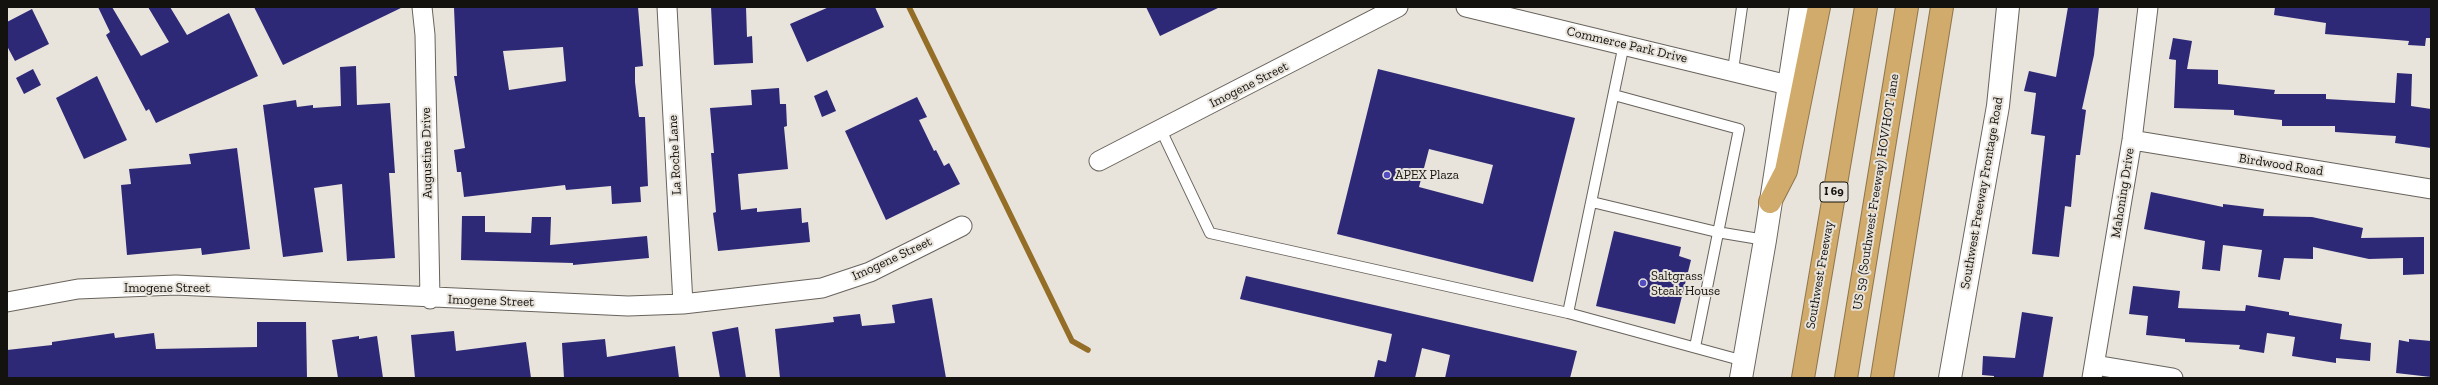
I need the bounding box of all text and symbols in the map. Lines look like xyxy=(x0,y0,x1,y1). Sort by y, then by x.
street label: Commerce Park Drive xyxy=(1565,24,1689,66)
street label: Imogene Street xyxy=(1207,59,1291,111)
street label: US 59 (Southwest Freeway) HOV/HOT lane xyxy=(1850,73,1902,311)
street label: Southwest Freeway Frontage Road xyxy=(1957,96,2007,290)
street label: Augustine Drive xyxy=(418,107,436,199)
street label: La Roche Lane xyxy=(665,115,685,195)
street label: Mahoning Drive xyxy=(2108,147,2138,239)
street label: Birdwood Road xyxy=(2238,151,2324,179)
place label: APEX Plaza xyxy=(1395,167,1459,183)
marker: APEX Plaza xyxy=(1382,170,1392,180)
road number: I 69 xyxy=(1820,182,1848,202)
street label: Southwest Freeway xyxy=(1803,220,1837,330)
street label: Imogene Street xyxy=(850,234,934,284)
place label: Saltgrass Steak House xyxy=(1651,268,1720,299)
marker: Saltgrass Steak House xyxy=(1638,278,1648,288)
street label: Imogene Street xyxy=(124,280,210,296)
street label: Imogene Street xyxy=(448,292,534,310)

